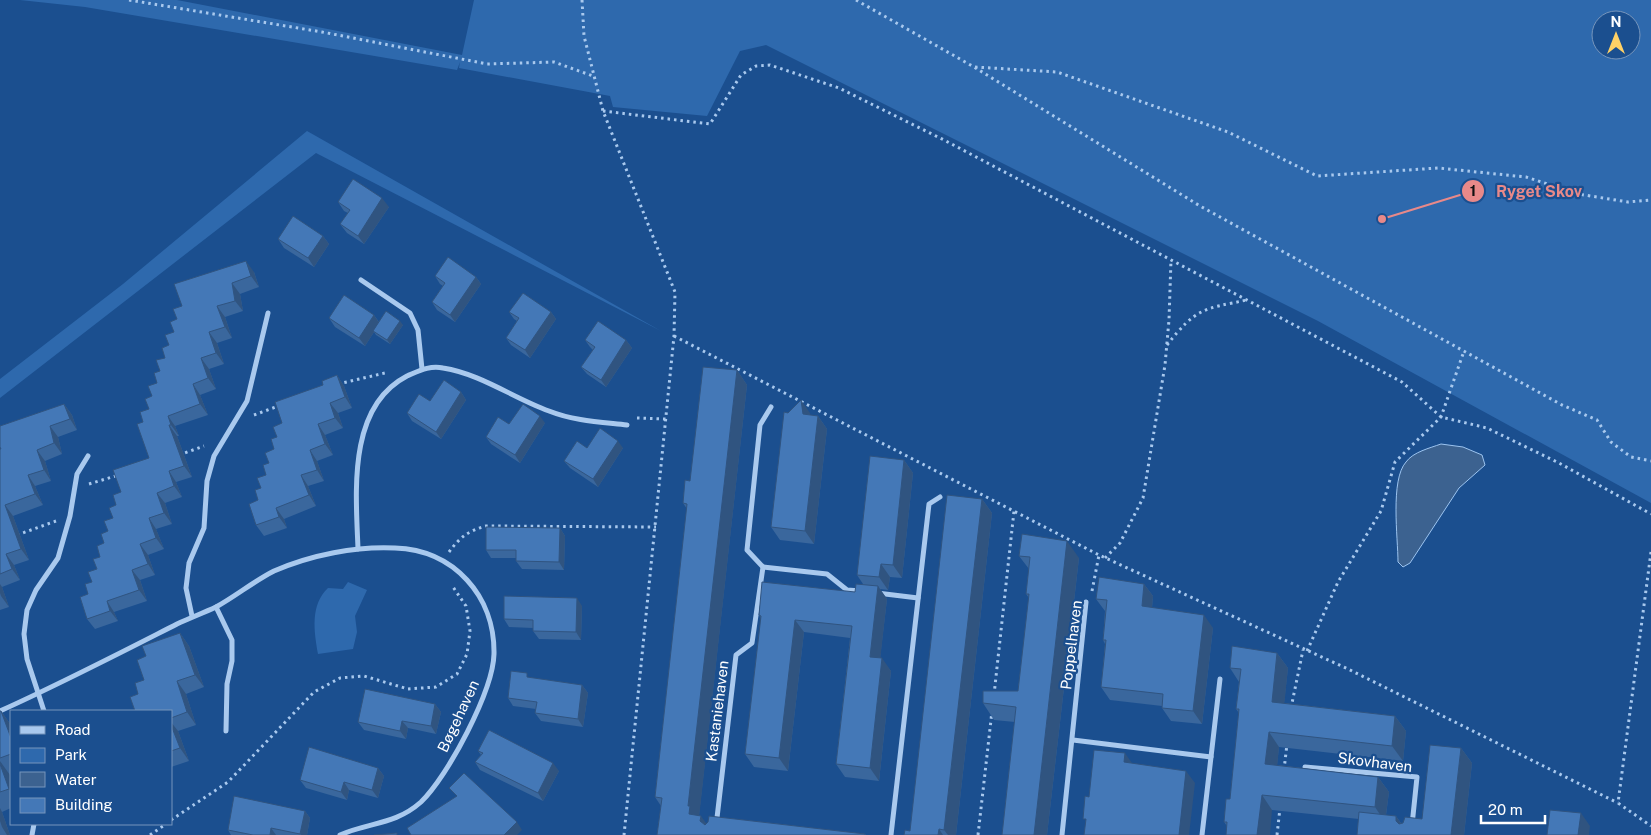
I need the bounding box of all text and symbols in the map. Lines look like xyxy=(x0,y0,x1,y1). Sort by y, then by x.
north arrow xyxy=(1591,10,1641,60)
text: N xyxy=(1611,14,1621,30)
callout: Ryget Skov xyxy=(1461,176,1592,207)
text: 1 xyxy=(1470,182,1476,199)
text: Ryget Skov xyxy=(1496,182,1583,201)
street label: Poppelhaven xyxy=(1057,599,1085,691)
street label: Kastaniehaven xyxy=(702,659,732,763)
street label: Bøgehaven xyxy=(434,677,482,755)
legend xyxy=(10,710,172,825)
text: Road xyxy=(55,721,91,738)
text: Park xyxy=(55,746,87,763)
street label: Skovhaven xyxy=(1337,749,1413,775)
text: Water xyxy=(55,771,97,788)
scale bar xyxy=(1481,792,1545,824)
text: Building xyxy=(55,796,113,813)
text: 20 m xyxy=(1488,801,1523,818)

